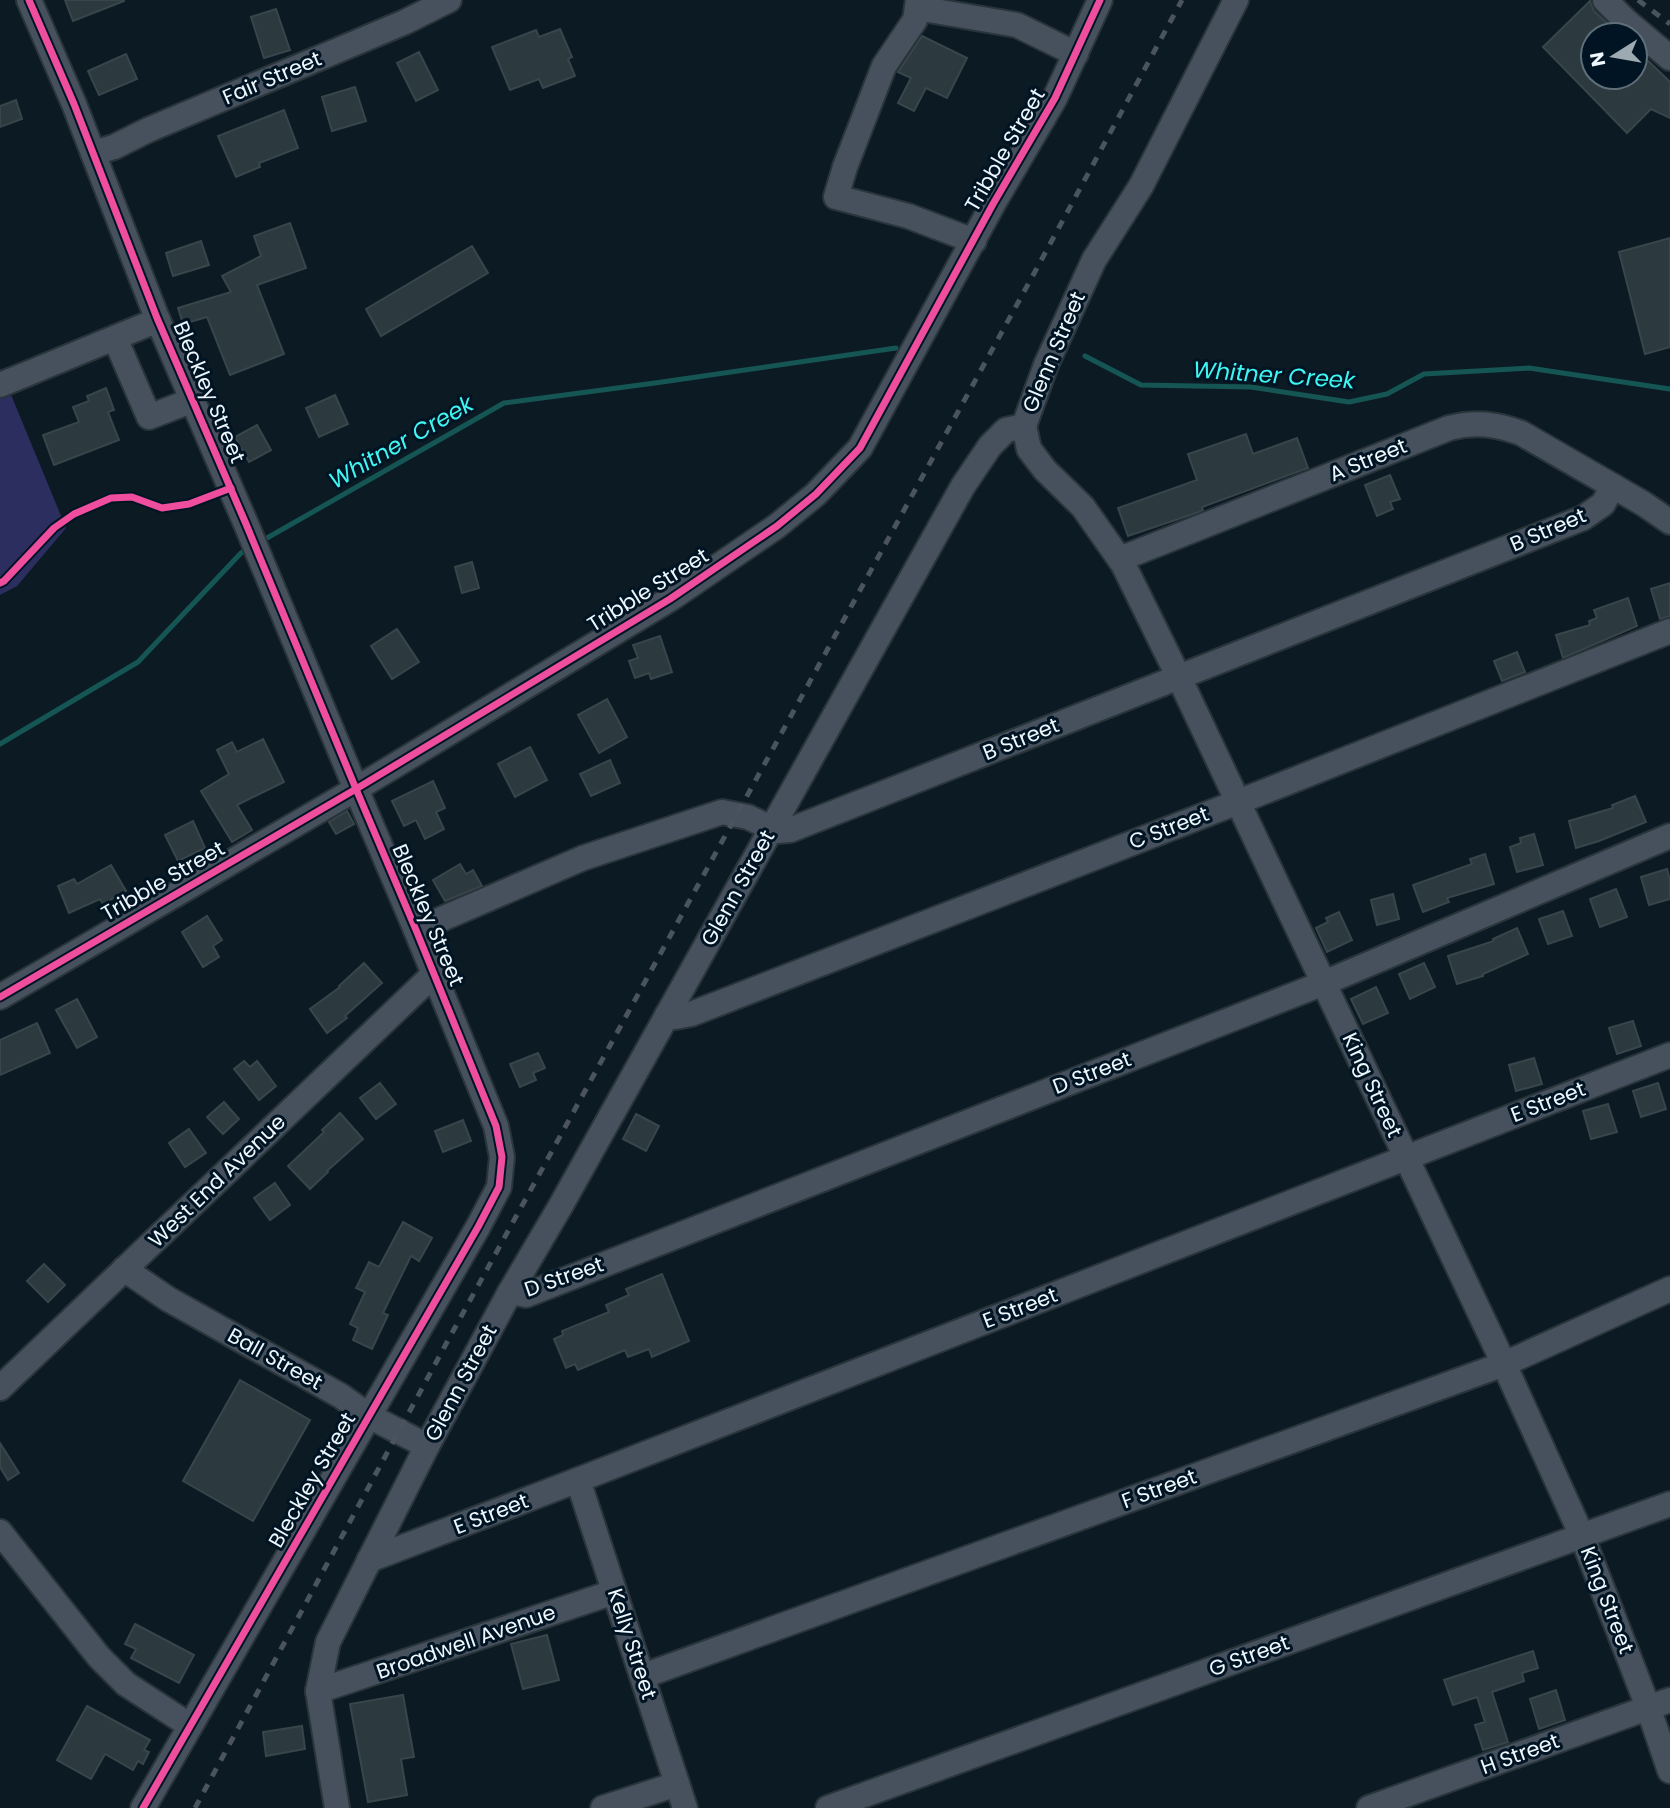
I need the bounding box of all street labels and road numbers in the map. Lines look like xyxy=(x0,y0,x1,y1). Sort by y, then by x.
street label: Fair Street xyxy=(218,44,326,111)
street label: Tribble Street xyxy=(957,83,1052,217)
street label: Glenn Street xyxy=(1015,287,1092,417)
street label: Bleckley Street xyxy=(166,316,252,467)
street label: A Street xyxy=(1325,431,1411,488)
street label: B Street xyxy=(1505,501,1590,559)
street label: Tribble Street xyxy=(582,541,714,638)
street label: B Street xyxy=(978,710,1063,767)
street label: C Street xyxy=(1125,799,1213,856)
street label: Glenn Street xyxy=(694,825,781,951)
street label: Tribble Street xyxy=(96,833,230,928)
street label: Bleckley Street xyxy=(385,839,471,990)
street label: King Street xyxy=(1336,1028,1409,1142)
street label: D Street xyxy=(1048,1044,1135,1101)
street label: E Street xyxy=(1506,1074,1589,1129)
street label: West End Avenue xyxy=(142,1107,292,1254)
street label: D Street xyxy=(520,1249,607,1304)
street label: E Street xyxy=(978,1280,1061,1335)
street label: Glenn Street xyxy=(418,1319,504,1446)
street label: Ball Street xyxy=(223,1321,328,1397)
street label: Bleckley Street xyxy=(261,1407,362,1553)
street label: F Street xyxy=(1117,1462,1200,1515)
street label: E Street xyxy=(449,1486,532,1541)
street label: King Street xyxy=(1574,1542,1641,1658)
street label: Kelly Street xyxy=(601,1585,664,1703)
street label: Broadwell Avenue xyxy=(372,1597,559,1686)
street label: G Street xyxy=(1205,1628,1293,1683)
street label: H Street xyxy=(1477,1726,1563,1781)

